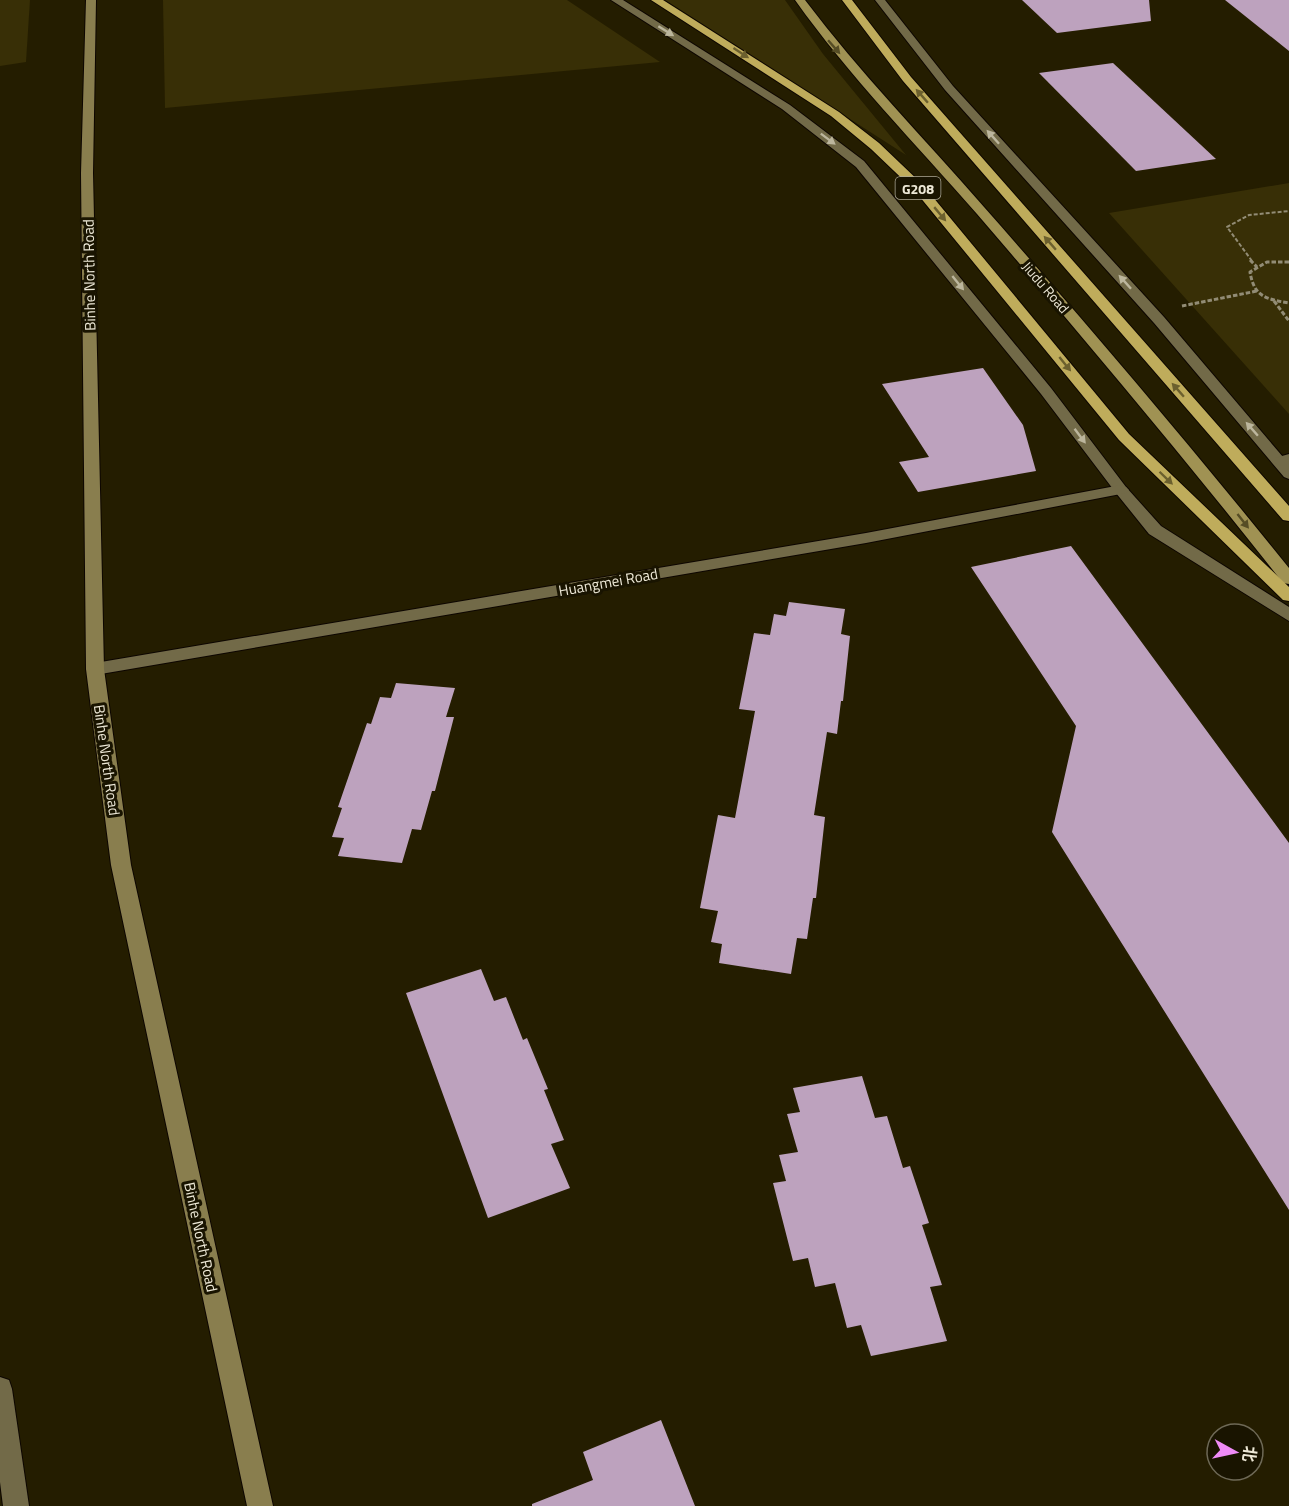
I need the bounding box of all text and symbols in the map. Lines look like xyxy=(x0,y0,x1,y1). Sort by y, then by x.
one-way arrow xyxy=(657,26,674,37)
one-way arrow xyxy=(827,39,840,54)
one-way arrow xyxy=(733,48,749,59)
one-way arrow xyxy=(916,89,929,104)
one-way arrow xyxy=(986,130,1000,145)
one-way arrow xyxy=(820,133,835,145)
road number: G208 xyxy=(896,177,940,199)
one-way arrow xyxy=(934,206,947,222)
street label: Binhe North Road xyxy=(77,219,101,331)
one-way arrow xyxy=(1044,236,1057,251)
street label: Jiudu Road xyxy=(1017,256,1075,318)
one-way arrow xyxy=(952,275,965,291)
one-way arrow xyxy=(1118,275,1132,289)
one-way arrow xyxy=(1058,356,1071,371)
one-way arrow xyxy=(1171,382,1184,398)
one-way arrow xyxy=(1246,421,1259,437)
one-way arrow xyxy=(1073,428,1085,443)
one-way arrow xyxy=(1159,470,1173,484)
one-way arrow xyxy=(1236,513,1248,528)
street label: Huangmei Road xyxy=(556,562,660,602)
street label: Binhe North Road xyxy=(88,703,126,817)
street label: Binhe North Road xyxy=(178,1180,224,1294)
north arrow xyxy=(1205,1422,1265,1482)
text: 北 xyxy=(1237,1444,1263,1464)

